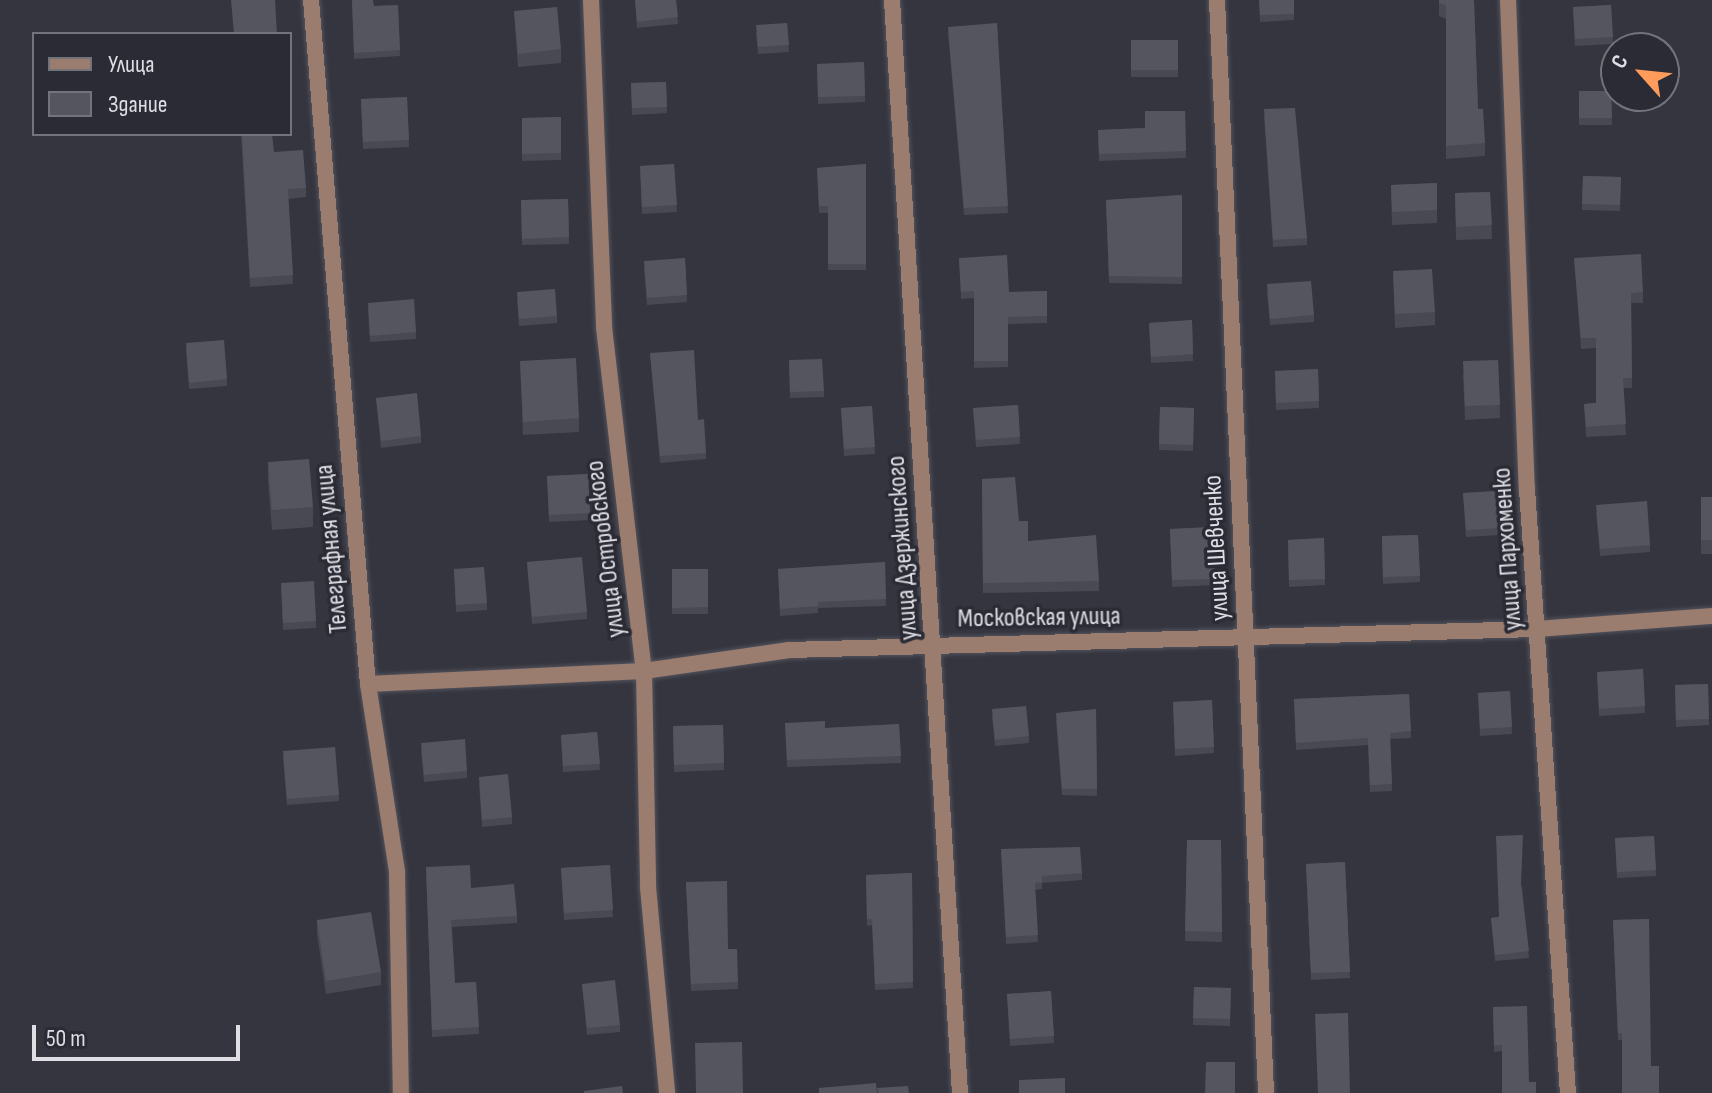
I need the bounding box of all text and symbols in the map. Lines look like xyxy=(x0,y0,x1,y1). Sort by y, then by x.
legend xyxy=(32,32,292,136)
north arrow xyxy=(1600,32,1680,112)
text: Улица xyxy=(108,50,154,79)
text: С xyxy=(1605,51,1635,73)
text: Здание xyxy=(108,90,167,119)
street label: улица Дзержинского xyxy=(881,455,925,641)
street label: улица Островского xyxy=(580,459,632,639)
street label: Телеграфная улица xyxy=(309,463,355,635)
street label: улица Пархоменко xyxy=(1487,467,1529,631)
street label: улица Шевченко xyxy=(1198,474,1236,622)
street label: Московская улица xyxy=(957,601,1121,635)
scale bar xyxy=(36,1009,244,1059)
text: 50 m xyxy=(46,1024,86,1053)

